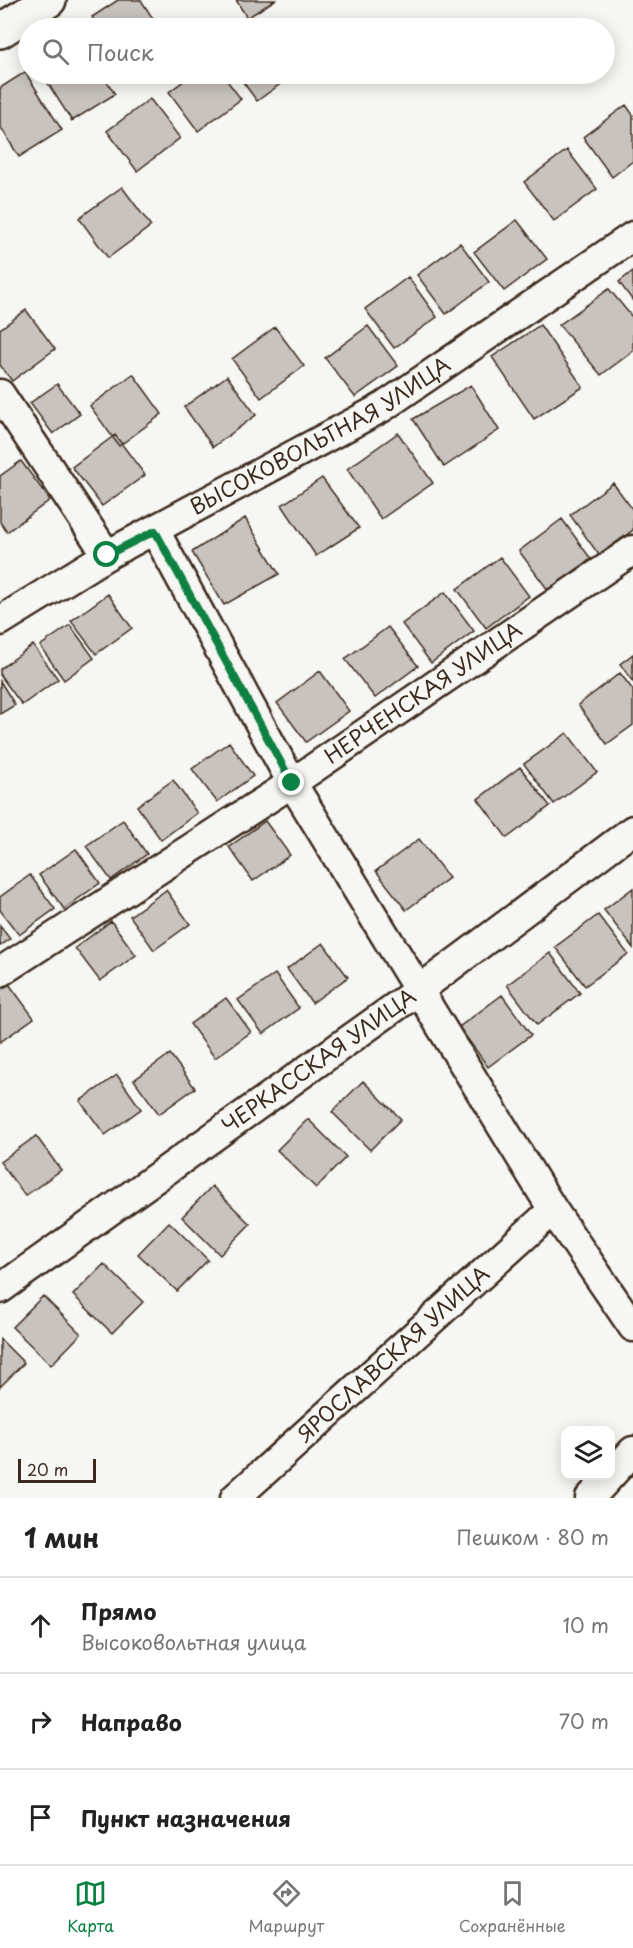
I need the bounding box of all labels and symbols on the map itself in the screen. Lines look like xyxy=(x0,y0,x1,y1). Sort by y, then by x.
street label: ВЫСОКОВОЛЬТНАЯ УЛИЦА xyxy=(183,348,456,522)
route start xyxy=(93,541,119,567)
street label: НЕРЧЕНСКАЯ УЛИЦА xyxy=(317,613,528,771)
route end xyxy=(278,769,304,795)
street label: ЧЕРКАССКАЯ УЛИЦА xyxy=(214,979,422,1140)
street label: ЯРОСЛАВСКАЯ УЛИЦА xyxy=(288,1257,496,1449)
scale bar xyxy=(18,1456,96,1484)

